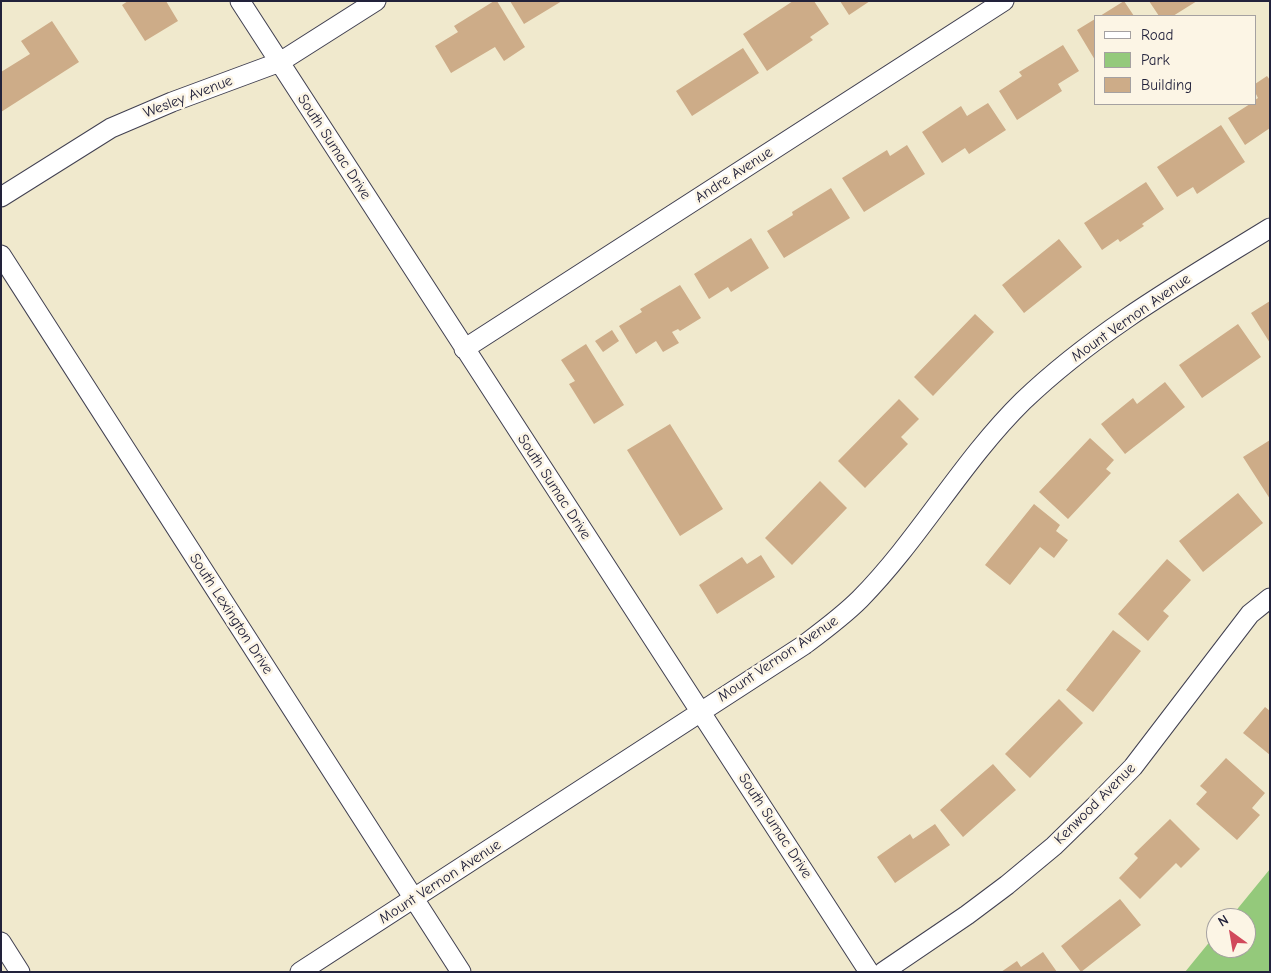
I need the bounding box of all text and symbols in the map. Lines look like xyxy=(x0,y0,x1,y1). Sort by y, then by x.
legend xyxy=(1094,15,1256,105)
text: Road xyxy=(1141,26,1173,44)
text: Park xyxy=(1141,51,1170,69)
street label: Wesley Avenue xyxy=(141,72,235,122)
text: Building xyxy=(1141,76,1192,94)
street label: South Sumac Drive xyxy=(293,91,375,203)
street label: Andre Avenue xyxy=(692,143,776,207)
street label: Mount Vernon Avenue xyxy=(1068,270,1194,366)
street label: South Sumac Drive xyxy=(513,431,595,543)
street label: South Lexington Drive xyxy=(185,550,277,678)
street label: Mount Vernon Avenue xyxy=(714,612,842,706)
street label: Kenwood Avenue xyxy=(1051,760,1139,848)
street label: South Sumac Drive xyxy=(734,770,816,882)
street label: Mount Vernon Avenue xyxy=(376,836,504,928)
north arrow xyxy=(1206,908,1256,958)
text: N xyxy=(1215,911,1232,930)

